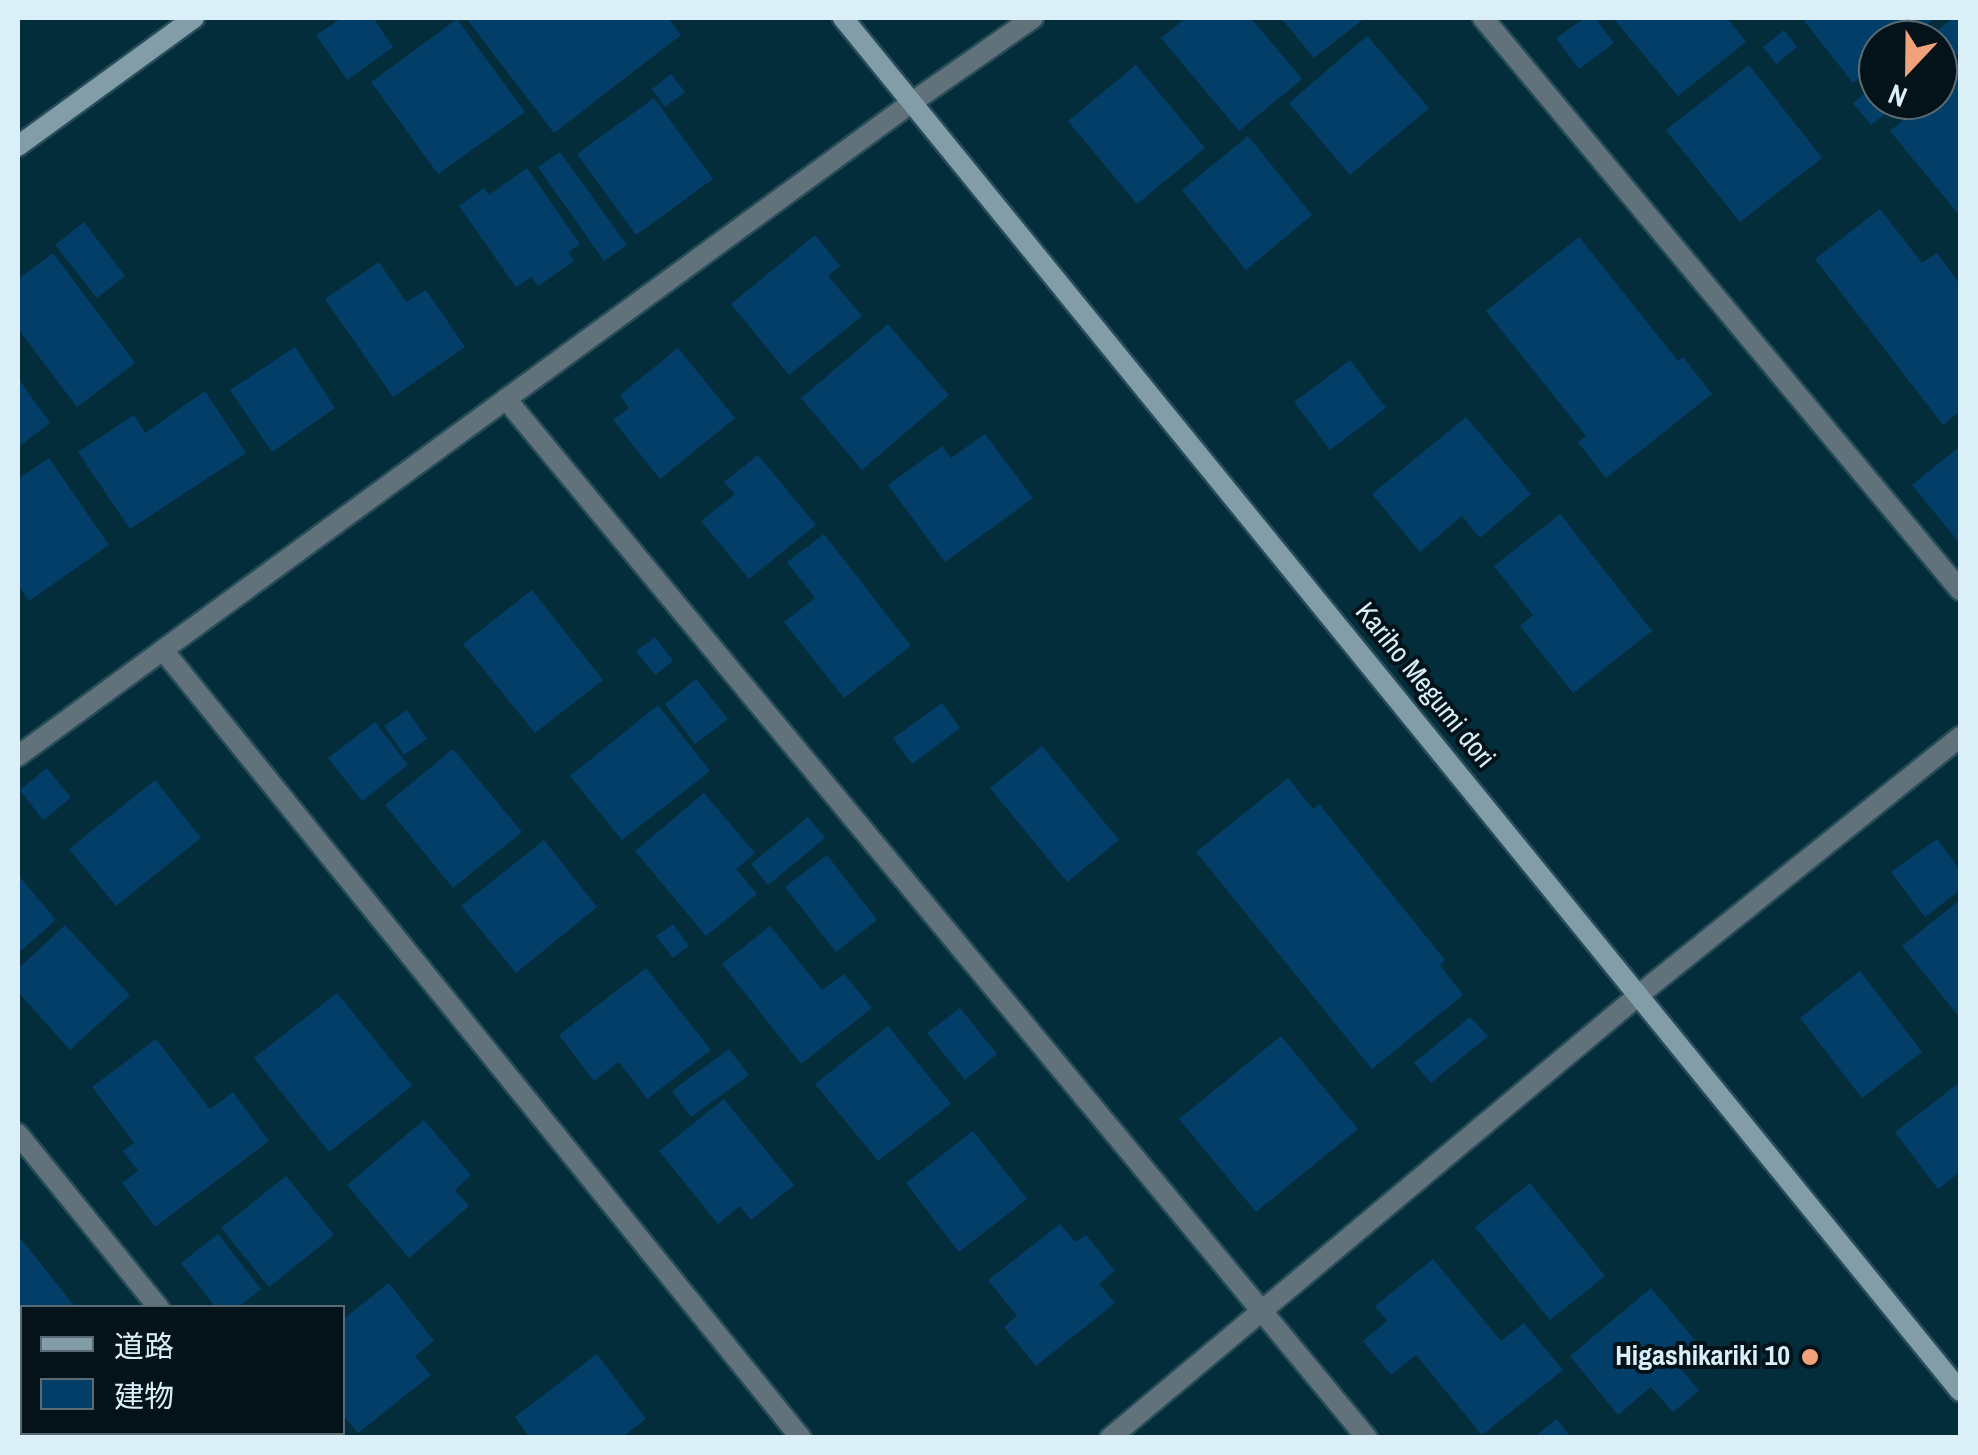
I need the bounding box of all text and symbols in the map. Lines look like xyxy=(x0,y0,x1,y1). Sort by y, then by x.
north arrow xyxy=(1858,20,1958,120)
text: N xyxy=(1883,75,1912,117)
street label: Kariho Megumi dori xyxy=(1347,597,1501,775)
legend xyxy=(20,1305,345,1435)
text: 道路 xyxy=(114,1326,174,1366)
place label: Higashikariki 10 xyxy=(1615,1340,1790,1374)
marker: Higashikariki 10 xyxy=(1799,1346,1821,1368)
text: 建物 xyxy=(114,1376,174,1416)

